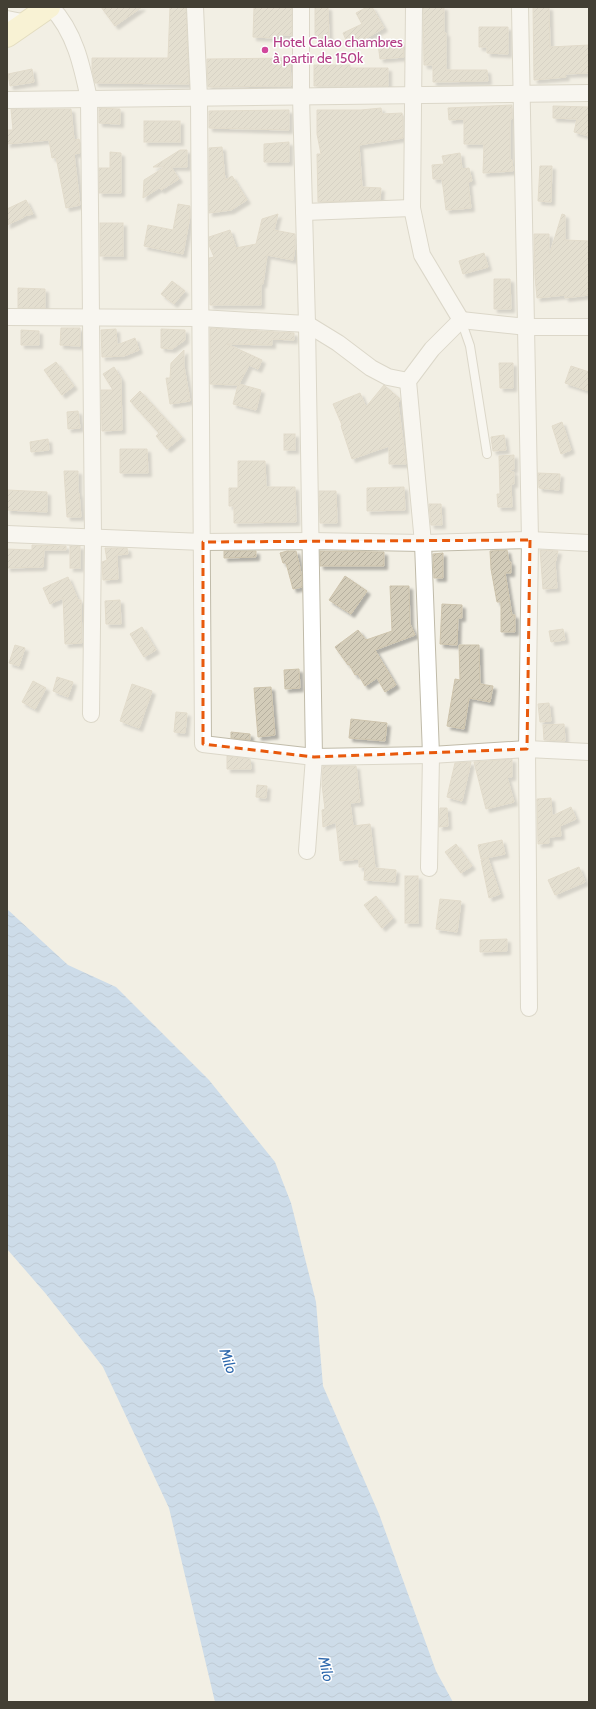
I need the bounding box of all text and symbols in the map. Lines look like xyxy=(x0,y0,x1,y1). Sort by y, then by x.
place label: Hotel Calao chambres à partir de 150k xyxy=(273,33,403,67)
marker: Hotel Calao chambres à partir de 150k xyxy=(260,45,270,55)
water label: Milo xyxy=(215,1345,241,1376)
water label: Milo xyxy=(314,1654,338,1684)

